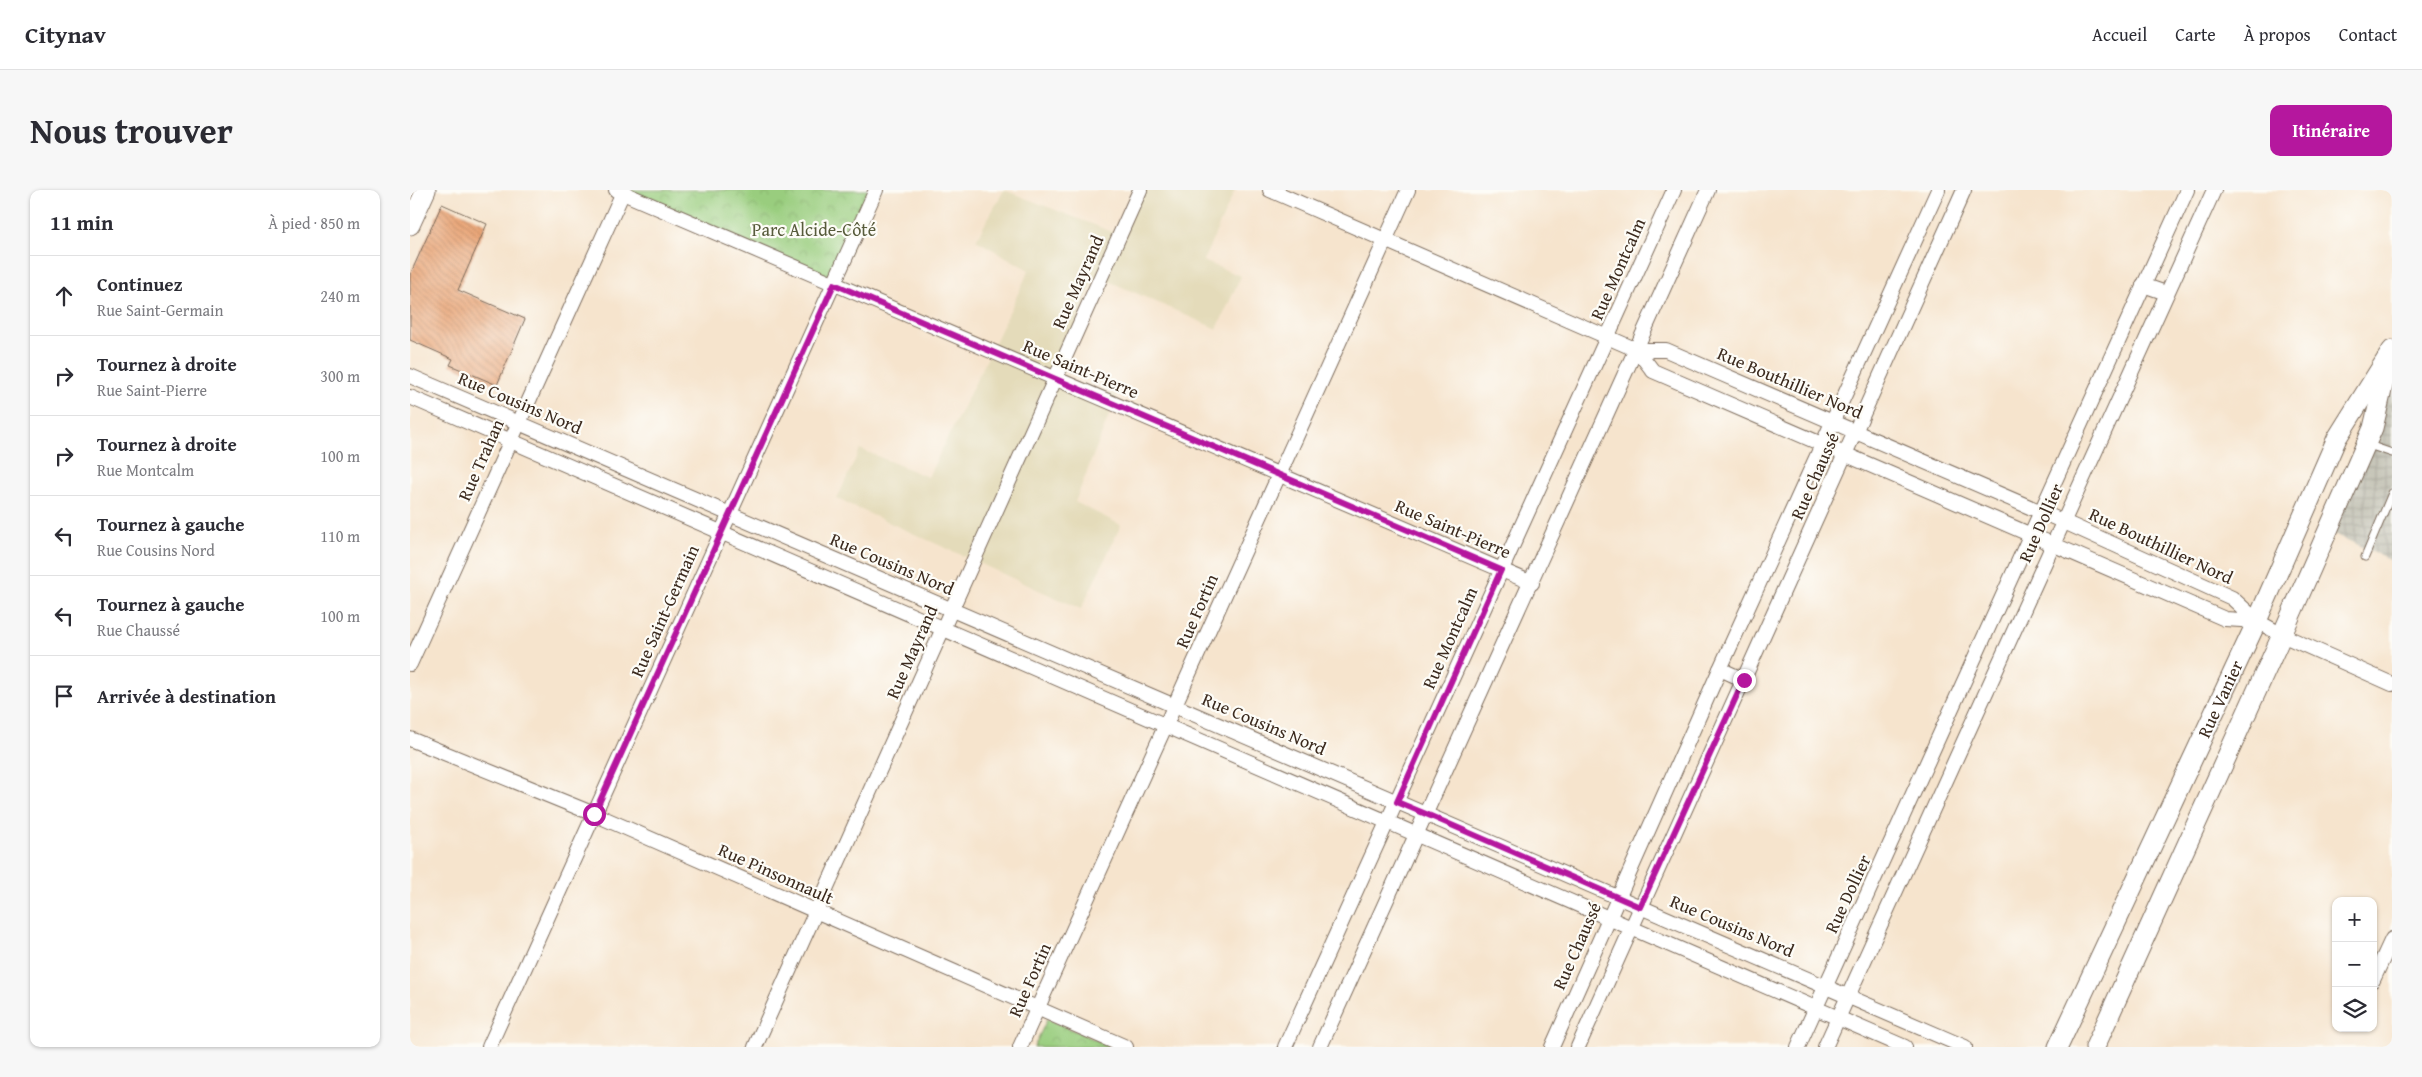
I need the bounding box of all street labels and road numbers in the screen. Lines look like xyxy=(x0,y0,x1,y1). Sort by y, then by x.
street label: Rue Montcalm xyxy=(1583,213,1652,324)
street label: Rue Mayrand xyxy=(1045,230,1110,333)
street label: Rue Saint-Pierre xyxy=(1019,332,1143,405)
street label: Rue Bouthillier Nord xyxy=(1713,340,1868,426)
street label: Rue Cousins Nord xyxy=(454,364,587,441)
street label: Rue Trahan xyxy=(451,415,511,505)
street label: Rue Chaussé xyxy=(1783,428,1846,524)
street label: Rue Dollier xyxy=(2011,479,2070,566)
street label: Rue Saint-Pierre xyxy=(1391,492,1515,565)
street label: Rue Bouthillier Nord xyxy=(2085,500,2238,591)
street label: Rue Cousins Nord xyxy=(826,525,959,602)
street label: Rue Saint-Germain xyxy=(623,540,706,681)
street label: Rue Fortin xyxy=(1168,569,1225,652)
street label: Rue Montcalm xyxy=(1415,582,1484,693)
street label: Rue Mayrand xyxy=(879,600,944,703)
street label: Rue Vanier xyxy=(2190,655,2250,742)
street label: Rue Cousins Nord xyxy=(1198,685,1331,762)
street label: Rue Pinsonnault xyxy=(714,836,839,911)
street label: Rue Dollier xyxy=(1818,850,1878,937)
street label: Rue Cousins Nord xyxy=(1666,887,1799,964)
street label: Rue Chaussé xyxy=(1545,898,1608,994)
street label: Rue Fortin xyxy=(1001,938,1058,1021)

